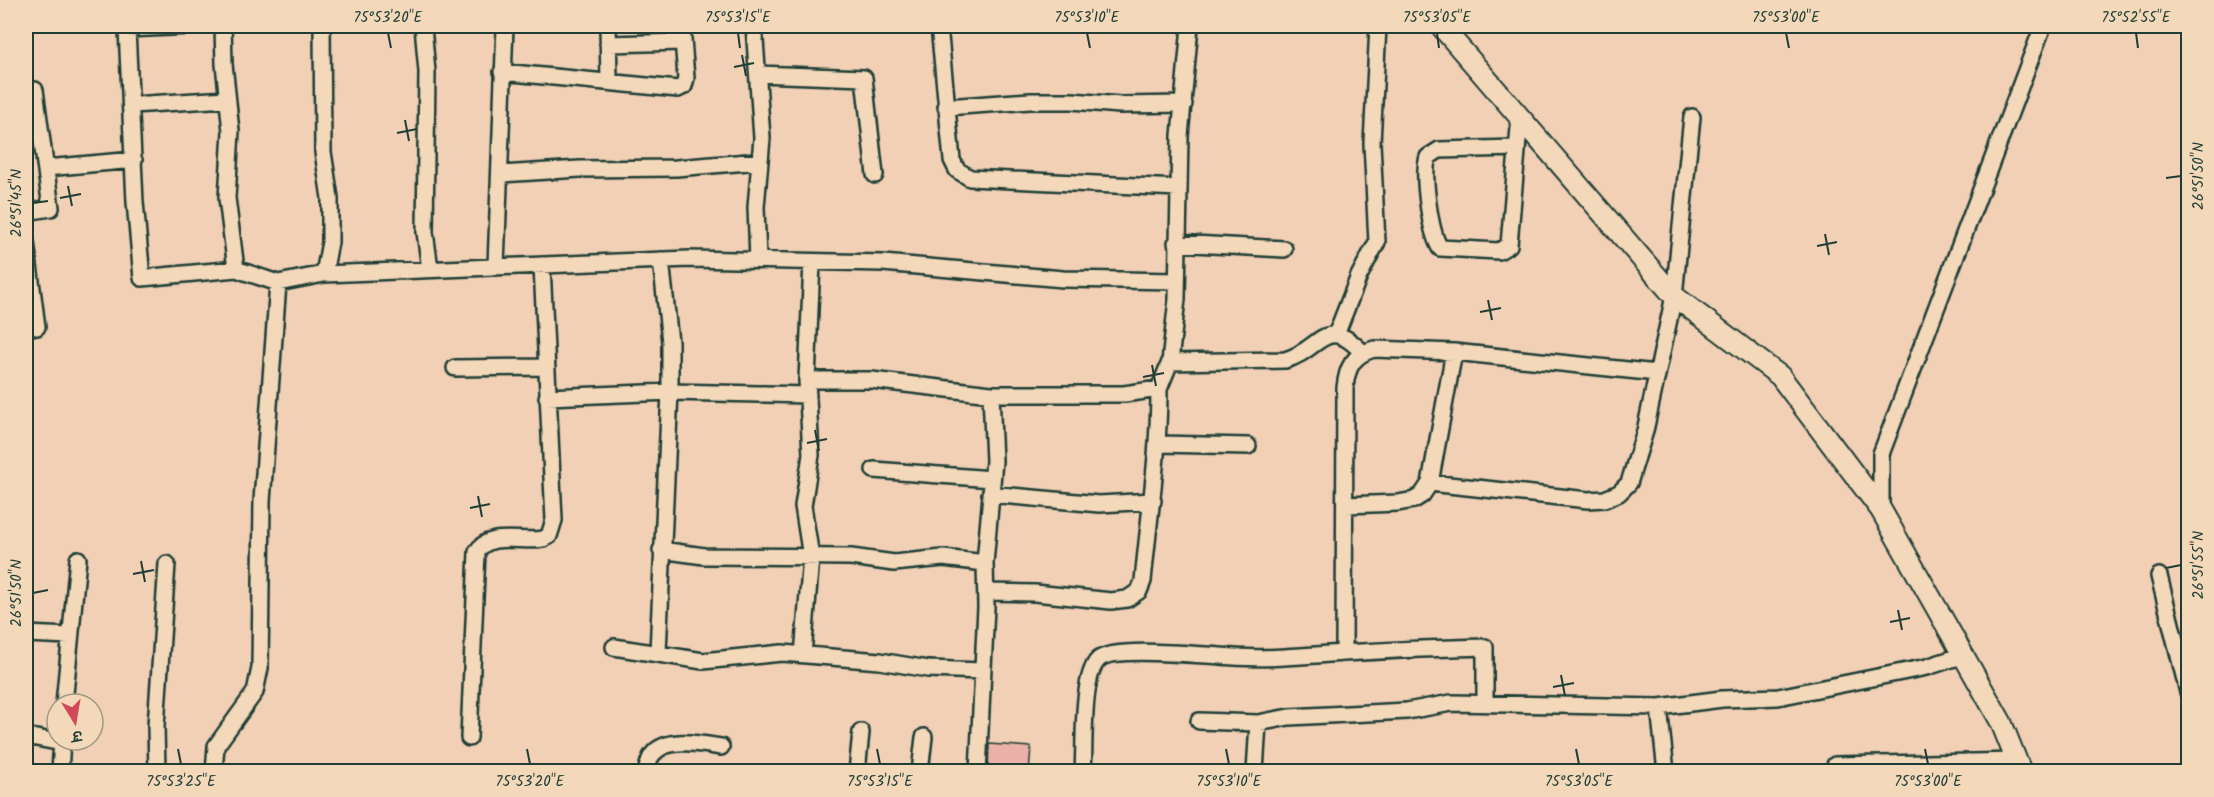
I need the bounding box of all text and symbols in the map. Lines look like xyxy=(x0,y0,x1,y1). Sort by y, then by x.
text: 75°53'20"E xyxy=(354,6,424,30)
text: 75°53'15"E xyxy=(705,6,772,30)
text: 75°53'10"E xyxy=(1055,6,1121,30)
text: 75°53'05"E xyxy=(1403,6,1472,30)
text: 75°53'00"E xyxy=(1752,6,1821,30)
text: 75°52'55"E xyxy=(2102,6,2172,30)
text: 26°51'50"N xyxy=(2187,142,2211,210)
text: 26°51'45"N xyxy=(5,169,29,237)
text: 26°51'55"N xyxy=(2187,531,2211,599)
text: 26°51'50"N xyxy=(5,559,29,627)
north arrow xyxy=(45,692,105,752)
text: उ xyxy=(67,722,85,749)
text: 75°53'25"E xyxy=(146,770,217,794)
text: 75°53'20"E xyxy=(496,770,566,794)
text: 75°53'15"E xyxy=(847,770,914,794)
text: 75°53'10"E xyxy=(1197,770,1263,794)
text: 75°53'05"E xyxy=(1545,770,1614,794)
text: 75°53'00"E xyxy=(1894,770,1963,794)

